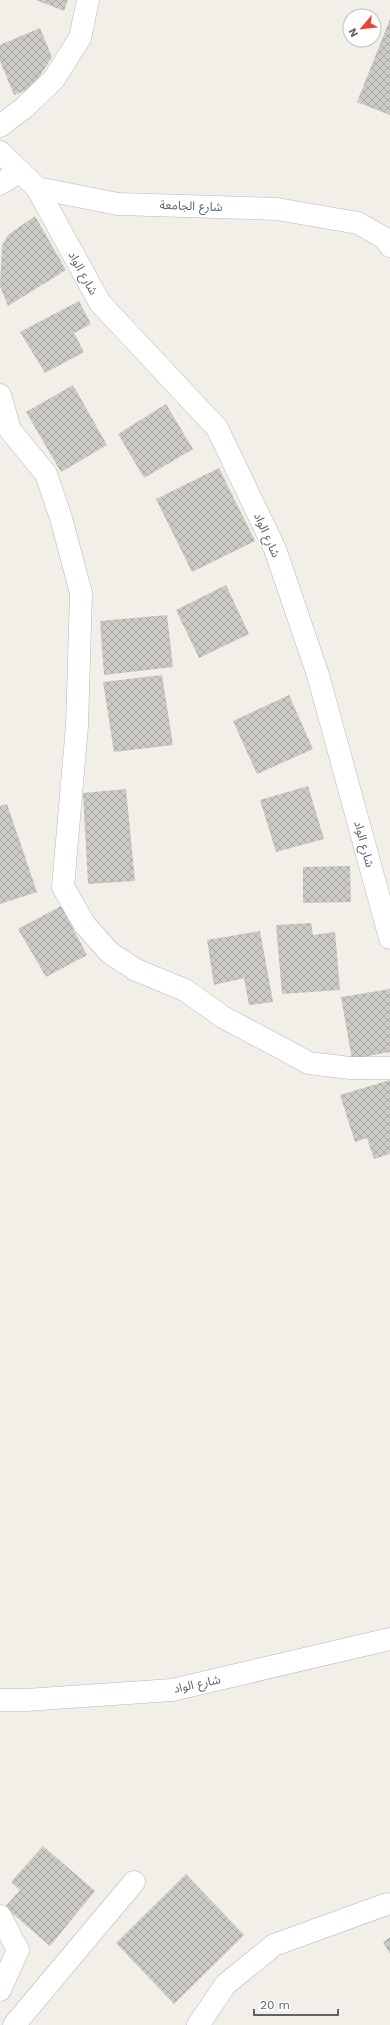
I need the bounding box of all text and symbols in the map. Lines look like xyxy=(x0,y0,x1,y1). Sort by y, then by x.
north arrow xyxy=(342,8,382,48)
text: N xyxy=(346,26,361,39)
street label: شارع الجامعة xyxy=(159,198,223,216)
street label: شارع الواد xyxy=(64,249,101,298)
street label: شارع الواد xyxy=(249,510,283,560)
street label: شارع الواد xyxy=(349,819,377,869)
street label: شارع الواد xyxy=(172,1672,222,1698)
scale bar xyxy=(254,1991,338,2017)
text: 20 m xyxy=(260,1998,290,2012)

